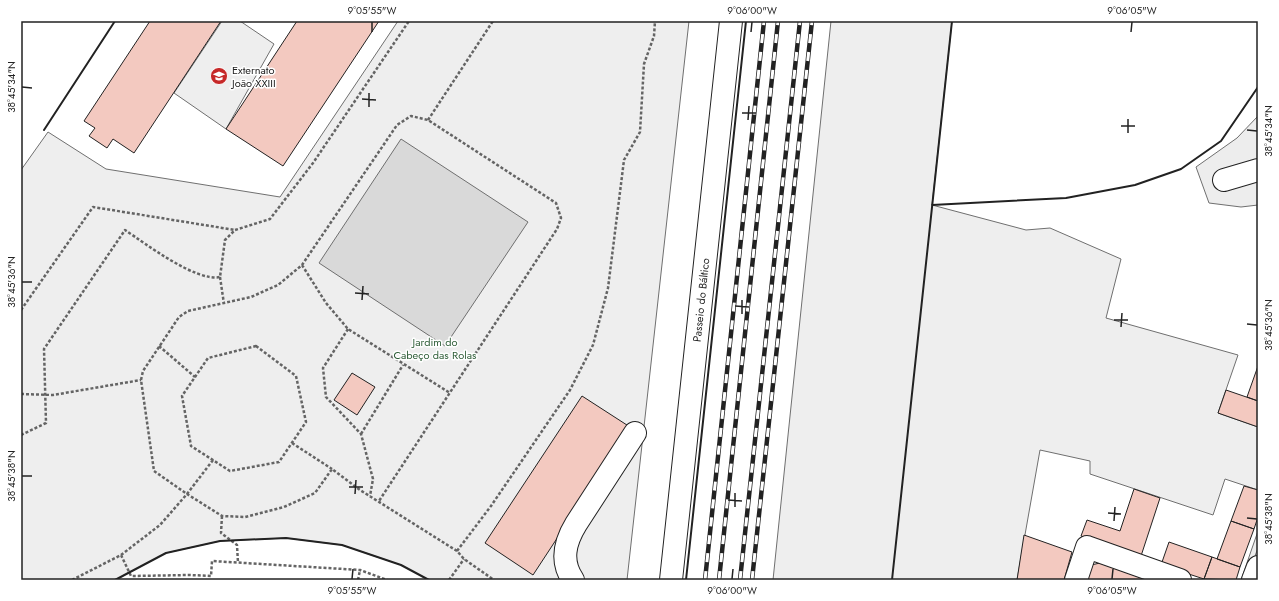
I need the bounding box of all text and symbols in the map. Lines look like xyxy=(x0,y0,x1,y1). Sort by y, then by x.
text: 9°05'55"W xyxy=(348,3,397,18)
text: 9°06'00"W xyxy=(727,3,777,18)
text: 9°06'05"W xyxy=(1107,3,1157,18)
text: 38°45'34"N xyxy=(4,61,19,113)
place label: Externato João XXIII xyxy=(230,62,276,91)
school or university icon: Externato João XXIII xyxy=(209,66,229,86)
text: 38°45'34"N xyxy=(1261,105,1276,157)
text: 38°45'36"N xyxy=(4,256,19,308)
street label: Passeio do Báltico xyxy=(689,257,713,343)
text: 38°45'36"N xyxy=(1261,299,1276,351)
park label: Jardim do Cabeço das Rolas xyxy=(393,334,477,363)
text: 38°45'38"N xyxy=(4,450,19,502)
text: 38°45'38"N xyxy=(1261,493,1276,545)
text: 9°05'55"W xyxy=(328,583,377,598)
text: 9°06'00"W xyxy=(707,583,757,598)
text: 9°06'05"W xyxy=(1087,583,1137,598)

